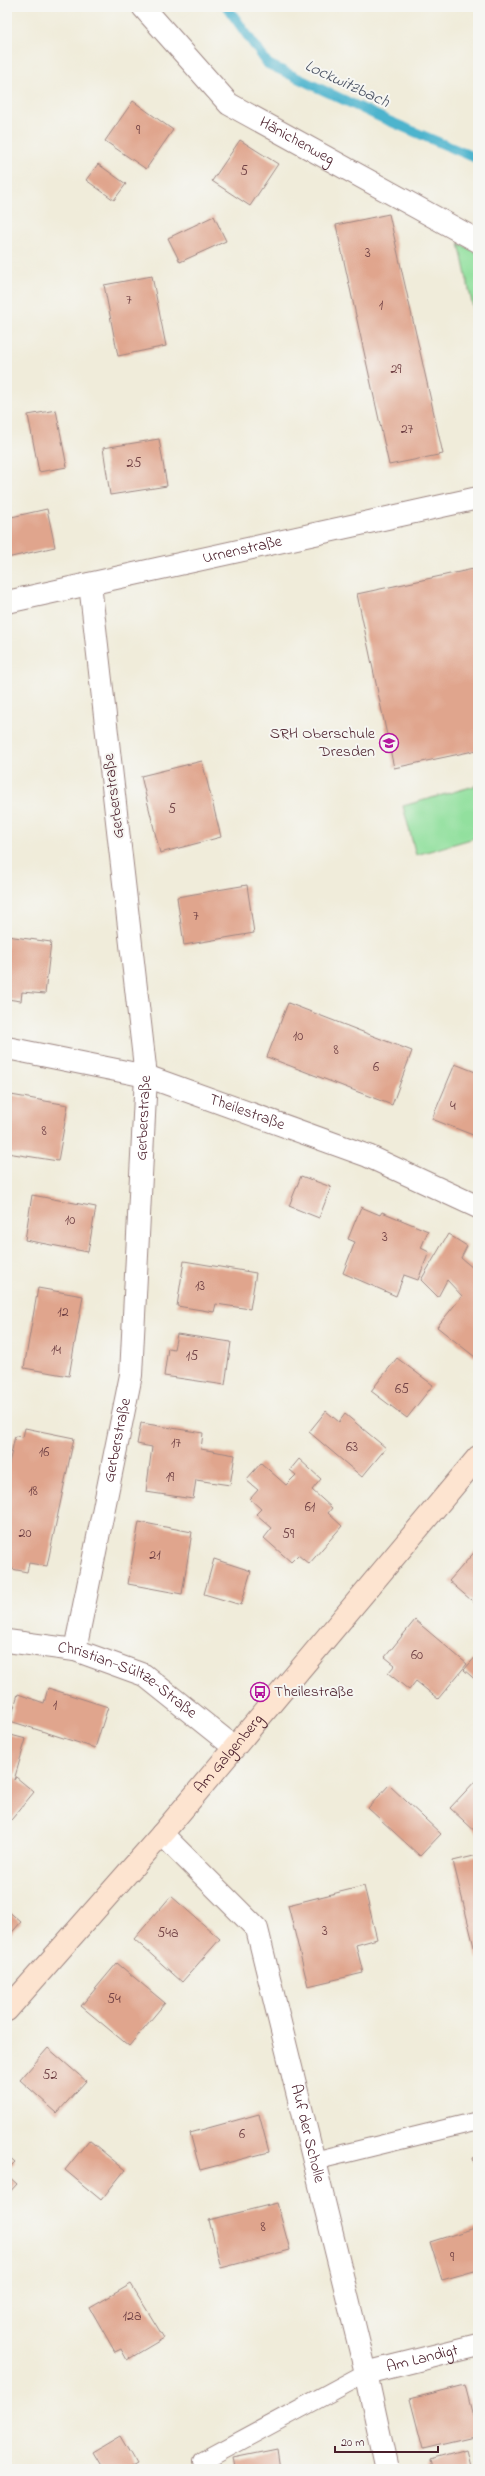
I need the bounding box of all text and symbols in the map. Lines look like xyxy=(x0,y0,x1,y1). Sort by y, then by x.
water label: Lockwitzbach xyxy=(301,53,394,115)
street label: Hänichenweg xyxy=(255,111,339,172)
house number: 9 xyxy=(136,120,141,141)
house number: 5 xyxy=(240,161,248,182)
house number: 3 xyxy=(365,243,371,264)
house number: 7 xyxy=(126,290,132,311)
house number: 1 xyxy=(379,295,384,316)
house number: 29 xyxy=(390,359,402,380)
house number: 27 xyxy=(401,419,414,440)
house number: 25 xyxy=(127,453,141,474)
street label: Urnenstraße xyxy=(200,529,285,570)
place label: SRH Oberschule Dresden xyxy=(270,722,376,764)
school or university icon: SRH Oberschule Dresden xyxy=(378,732,400,754)
street label: Gerberstraße xyxy=(97,751,131,840)
house number: 5 xyxy=(168,799,176,820)
house number: 7 xyxy=(193,906,199,927)
house number: 10 xyxy=(293,1026,303,1047)
house number: 8 xyxy=(333,1040,339,1061)
house number: 6 xyxy=(373,1057,379,1078)
street label: Gerberstraße xyxy=(130,1074,158,1161)
street label: Theilestraße xyxy=(205,1088,289,1137)
house number: 4 xyxy=(450,1096,456,1117)
house number: 8 xyxy=(41,1121,47,1142)
house number: 10 xyxy=(65,1210,75,1231)
house number: 3 xyxy=(382,1227,388,1248)
house number: 13 xyxy=(195,1276,205,1297)
house number: 12 xyxy=(57,1302,69,1323)
house number: 14 xyxy=(51,1340,61,1361)
house number: 15 xyxy=(186,1346,198,1367)
house number: 65 xyxy=(395,1379,409,1400)
street label: Gerberstraße xyxy=(97,1395,138,1485)
house number: 17 xyxy=(171,1433,181,1454)
house number: 63 xyxy=(346,1437,358,1458)
house number: 16 xyxy=(39,1442,49,1463)
house number: 19 xyxy=(166,1467,175,1488)
house number: 18 xyxy=(28,1481,38,1502)
house number: 61 xyxy=(305,1497,316,1518)
house number: 20 xyxy=(18,1523,32,1544)
house number: 59 xyxy=(282,1524,295,1545)
house number: 21 xyxy=(149,1545,161,1566)
street label: Christian-Sültze-Straße xyxy=(56,1636,203,1725)
house number: 60 xyxy=(411,1645,423,1666)
place label: Theilestraße xyxy=(274,1680,354,1704)
bus stop icon: Theilestraße xyxy=(249,1681,271,1703)
house number: 1 xyxy=(53,1695,58,1716)
street label: Am Galgenberg xyxy=(189,1709,270,1799)
house number: 3 xyxy=(322,1921,328,1942)
house number: 54a xyxy=(157,1923,179,1944)
house number: 54 xyxy=(107,1989,121,2010)
house number: 52 xyxy=(43,2065,58,2086)
street label: Auf der Scholle xyxy=(284,2082,331,2186)
house number: 6 xyxy=(239,2124,245,2145)
house number: 8 xyxy=(260,2217,266,2238)
house number: 9 xyxy=(450,2247,455,2268)
house number: 12a xyxy=(123,2306,141,2327)
street label: Am Landigt xyxy=(384,2338,461,2379)
scale bar xyxy=(335,2428,438,2454)
text: 20 m xyxy=(341,2434,364,2452)

